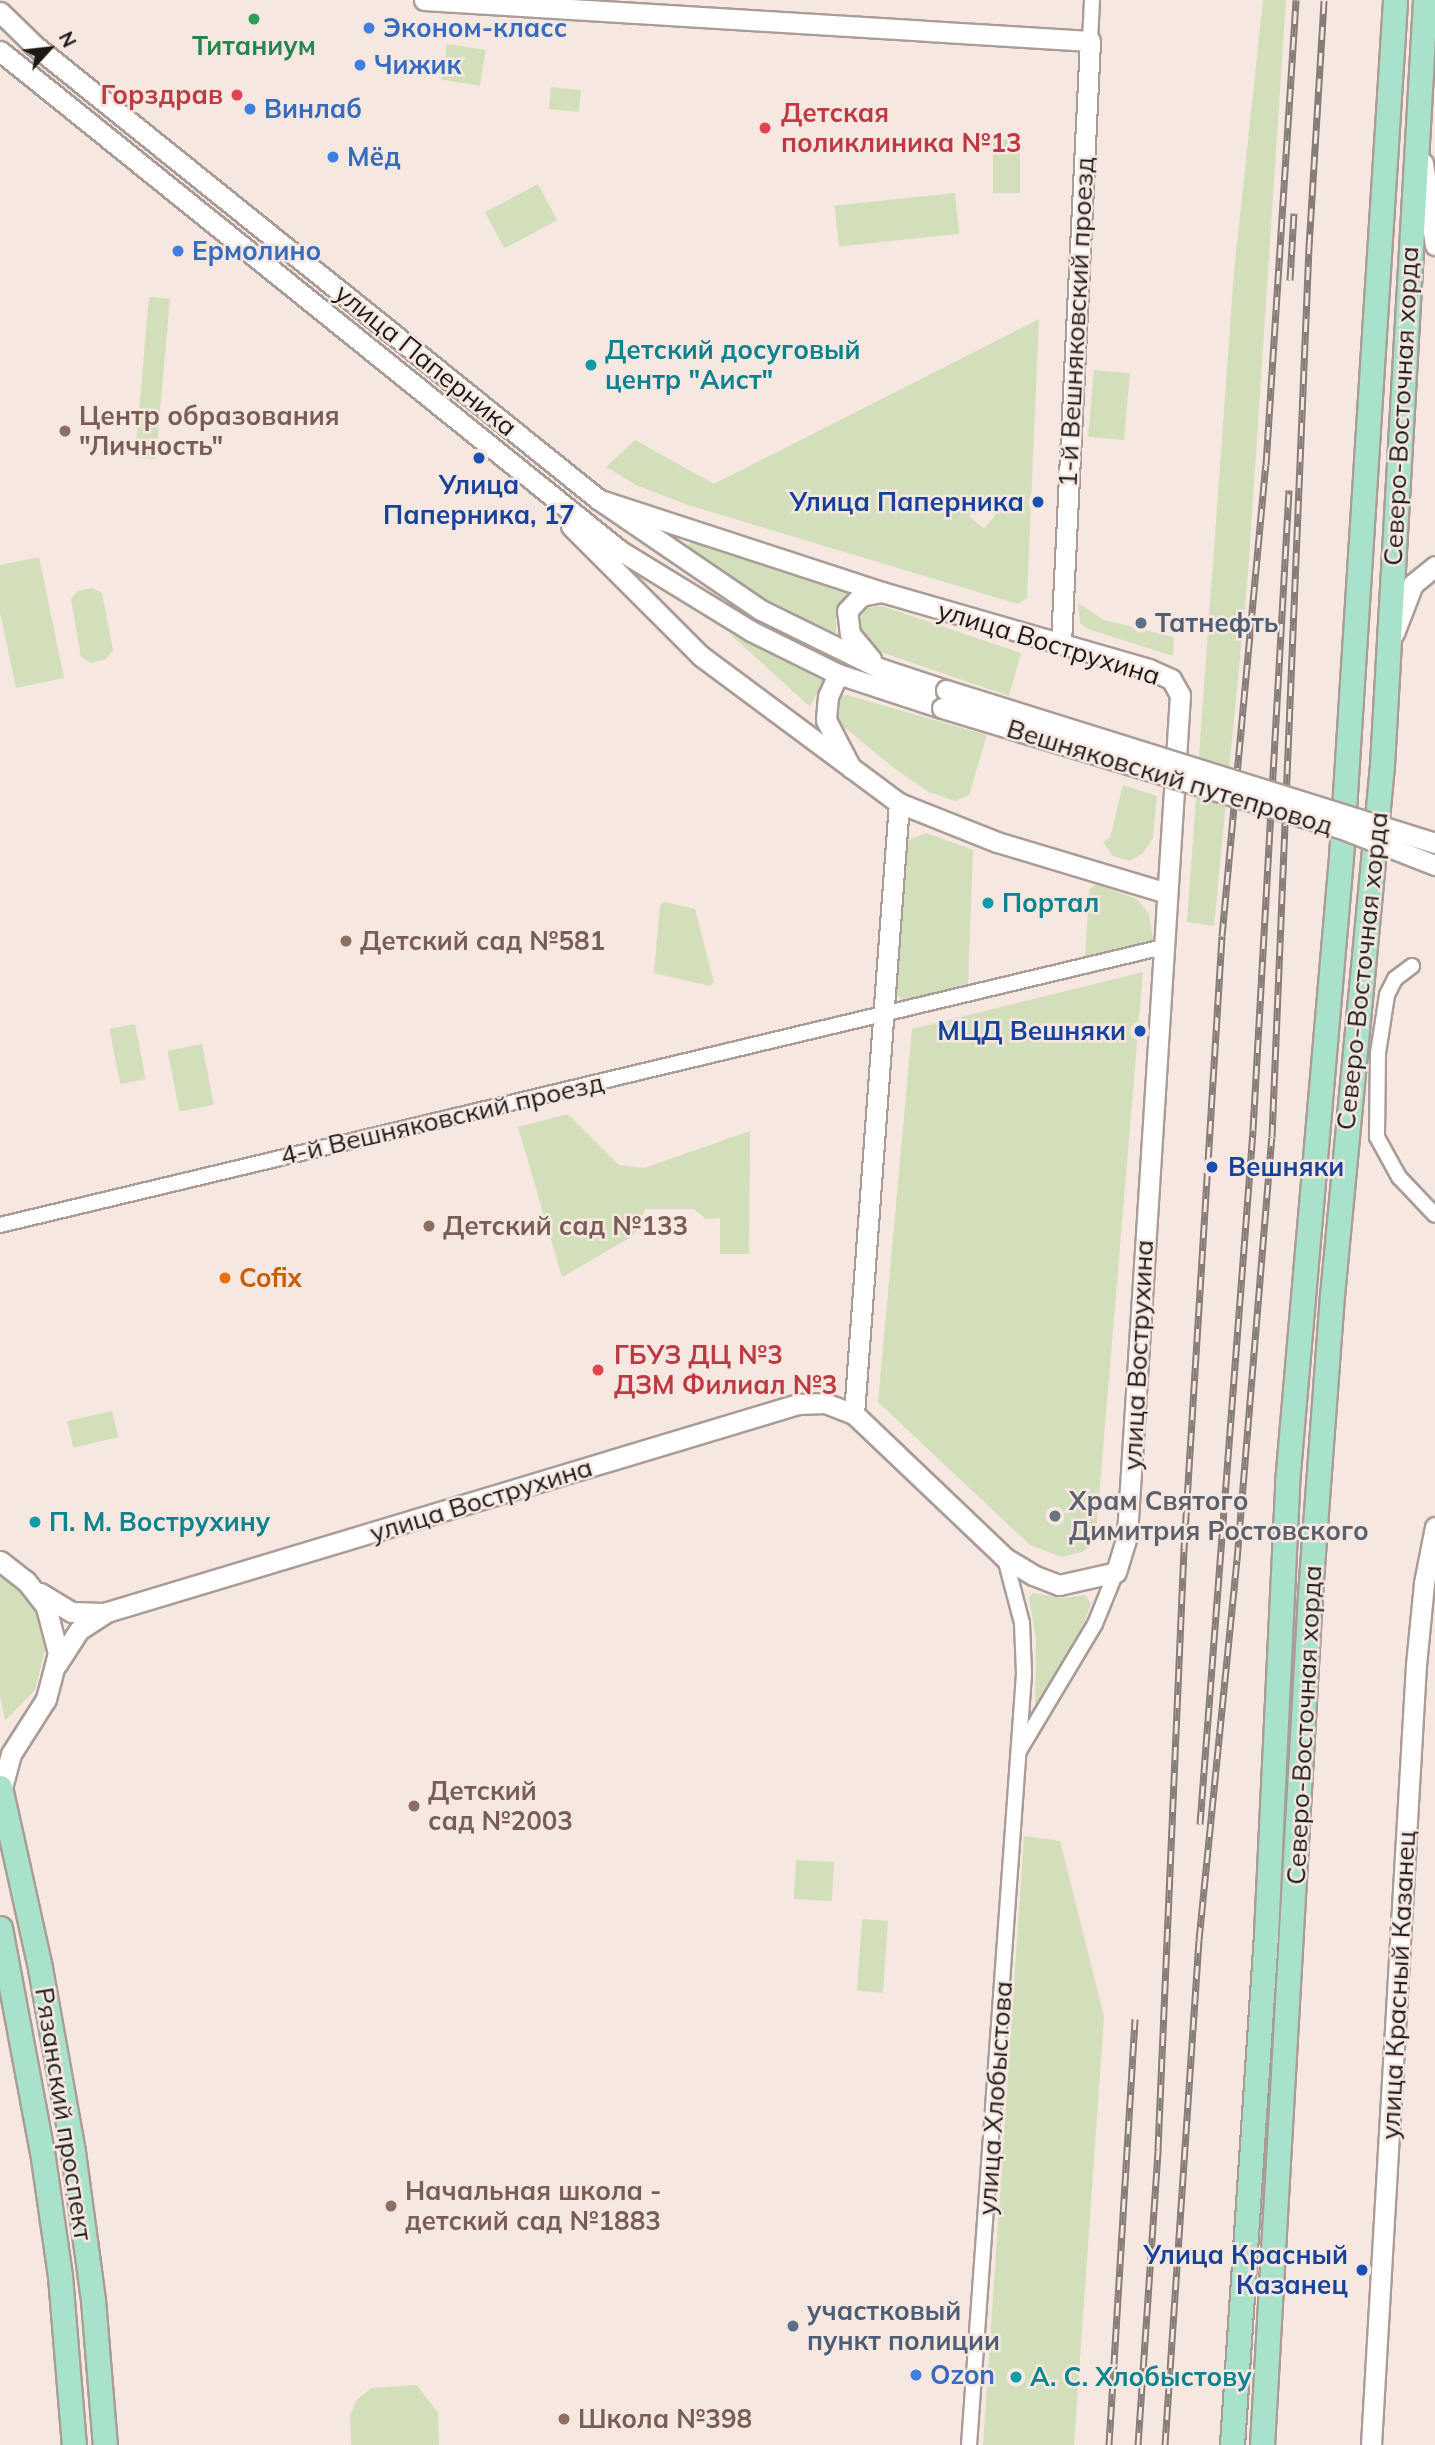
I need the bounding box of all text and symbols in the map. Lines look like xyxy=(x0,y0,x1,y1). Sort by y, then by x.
marker: Титаниум xyxy=(246,11,262,27)
place label: Эконом-класс xyxy=(383,12,567,44)
north arrow xyxy=(14,14,84,84)
marker: Эконом-класс xyxy=(361,20,377,36)
text: N xyxy=(54,28,82,51)
place label: Титаниум xyxy=(192,30,316,62)
place label: Чижик xyxy=(374,49,461,81)
marker: Чижик xyxy=(352,57,368,73)
place label: Горздрав xyxy=(100,79,223,111)
marker: Горздрав xyxy=(229,87,245,103)
place label: Винлаб xyxy=(264,93,362,125)
place label: Детская поликлиника №13 xyxy=(781,97,1022,158)
marker: Винлаб xyxy=(242,101,258,117)
marker: Детская поликлиника №13 xyxy=(755,118,775,138)
place label: Мёд xyxy=(347,141,401,173)
marker: Мёд xyxy=(325,149,341,165)
street label: 1-й Вешняковский проезд xyxy=(1052,156,1100,488)
place label: Ермолино xyxy=(192,235,321,267)
marker: Ермолино xyxy=(170,243,186,259)
street label: Северо-Восточная хорда xyxy=(1377,246,1425,566)
street label: улица Паперника xyxy=(329,277,523,443)
place label: Детский досуговый центр "Аист" xyxy=(605,334,860,396)
marker: Детский досуговый центр "Аист" xyxy=(583,357,599,373)
place label: Центр образования "Личность" xyxy=(79,400,340,462)
marker: Центр образования "Личность" xyxy=(57,423,73,439)
marker: Улица Паперника, 17 xyxy=(471,450,487,466)
place label: Улица Паперника, 17 xyxy=(383,469,575,530)
place label: Улица Паперника xyxy=(789,486,1024,518)
marker: Улица Паперника xyxy=(1030,494,1046,510)
street label: улица Вострухина xyxy=(934,594,1164,692)
place label: Татнефть xyxy=(1155,607,1278,639)
marker: Татнефть xyxy=(1133,615,1149,631)
street label: Вешняковский путепровод xyxy=(1003,712,1337,842)
street label: Северо-Восточная хорда xyxy=(1330,810,1394,1132)
place label: Портал xyxy=(1002,887,1099,919)
marker: Портал xyxy=(980,895,996,911)
place label: Детский сад №581 xyxy=(360,925,605,957)
marker: Детский сад №581 xyxy=(338,933,354,949)
place label: МЦД Вешняки xyxy=(937,1015,1126,1047)
marker: МЦД Вешняки xyxy=(1132,1023,1148,1039)
street label: 4-й Вешняковский проезд xyxy=(277,1067,607,1171)
place label: Вешняки xyxy=(1228,1151,1344,1183)
marker: Вешняки xyxy=(1202,1157,1222,1177)
place label: Детский сад №133 xyxy=(443,1210,688,1242)
marker: Детский сад №133 xyxy=(421,1218,437,1234)
street label: улица Вострухина xyxy=(1116,1239,1160,1471)
place label: Cofix xyxy=(239,1262,302,1294)
marker: Cofix xyxy=(217,1270,233,1286)
place label: ГБУЗ ДЦ №3 ДЗМ Филиал №3 xyxy=(614,1339,837,1400)
marker: ГБУЗ ДЦ №3 ДЗМ Филиал №3 xyxy=(588,1360,608,1380)
street label: улица Вострухина xyxy=(366,1451,596,1549)
place label: Храм Святого Димитрия Ростовского xyxy=(1069,1485,1369,1546)
place label: П. М. Вострухину xyxy=(49,1506,270,1538)
marker: Храм Святого Димитрия Ростовского xyxy=(1047,1508,1063,1524)
marker: П. М. Вострухину xyxy=(27,1514,43,1530)
street label: Северо-Восточная хорда xyxy=(1280,1565,1328,1885)
place label: Детский сад №2003 xyxy=(428,1775,573,1837)
marker: Детский сад №2003 xyxy=(406,1798,422,1814)
street label: улица Красный Казанец xyxy=(1374,1830,1422,2140)
street label: улица Хлобыстова xyxy=(971,1980,1019,2216)
street label: Рязанский проспект xyxy=(29,1985,99,2243)
place label: Начальная школа - детский сад №1883 xyxy=(405,2175,661,2236)
marker: Начальная школа - детский сад №1883 xyxy=(383,2198,399,2214)
place label: Улица Красный Казанец xyxy=(1144,2239,1348,2300)
marker: Улица Красный Казанец xyxy=(1354,2262,1370,2278)
place label: участковый пункт полиции xyxy=(807,2295,1000,2356)
marker: участковый пункт полиции xyxy=(785,2318,801,2334)
place label: Ozon xyxy=(930,2359,995,2391)
place label: А. С. Хлобыстову xyxy=(1030,2361,1252,2393)
marker: Ozon xyxy=(908,2367,924,2383)
marker: А. С. Хлобыстову xyxy=(1008,2369,1024,2385)
place label: Школа №398 xyxy=(578,2403,752,2435)
marker: Школа №398 xyxy=(556,2411,572,2427)

